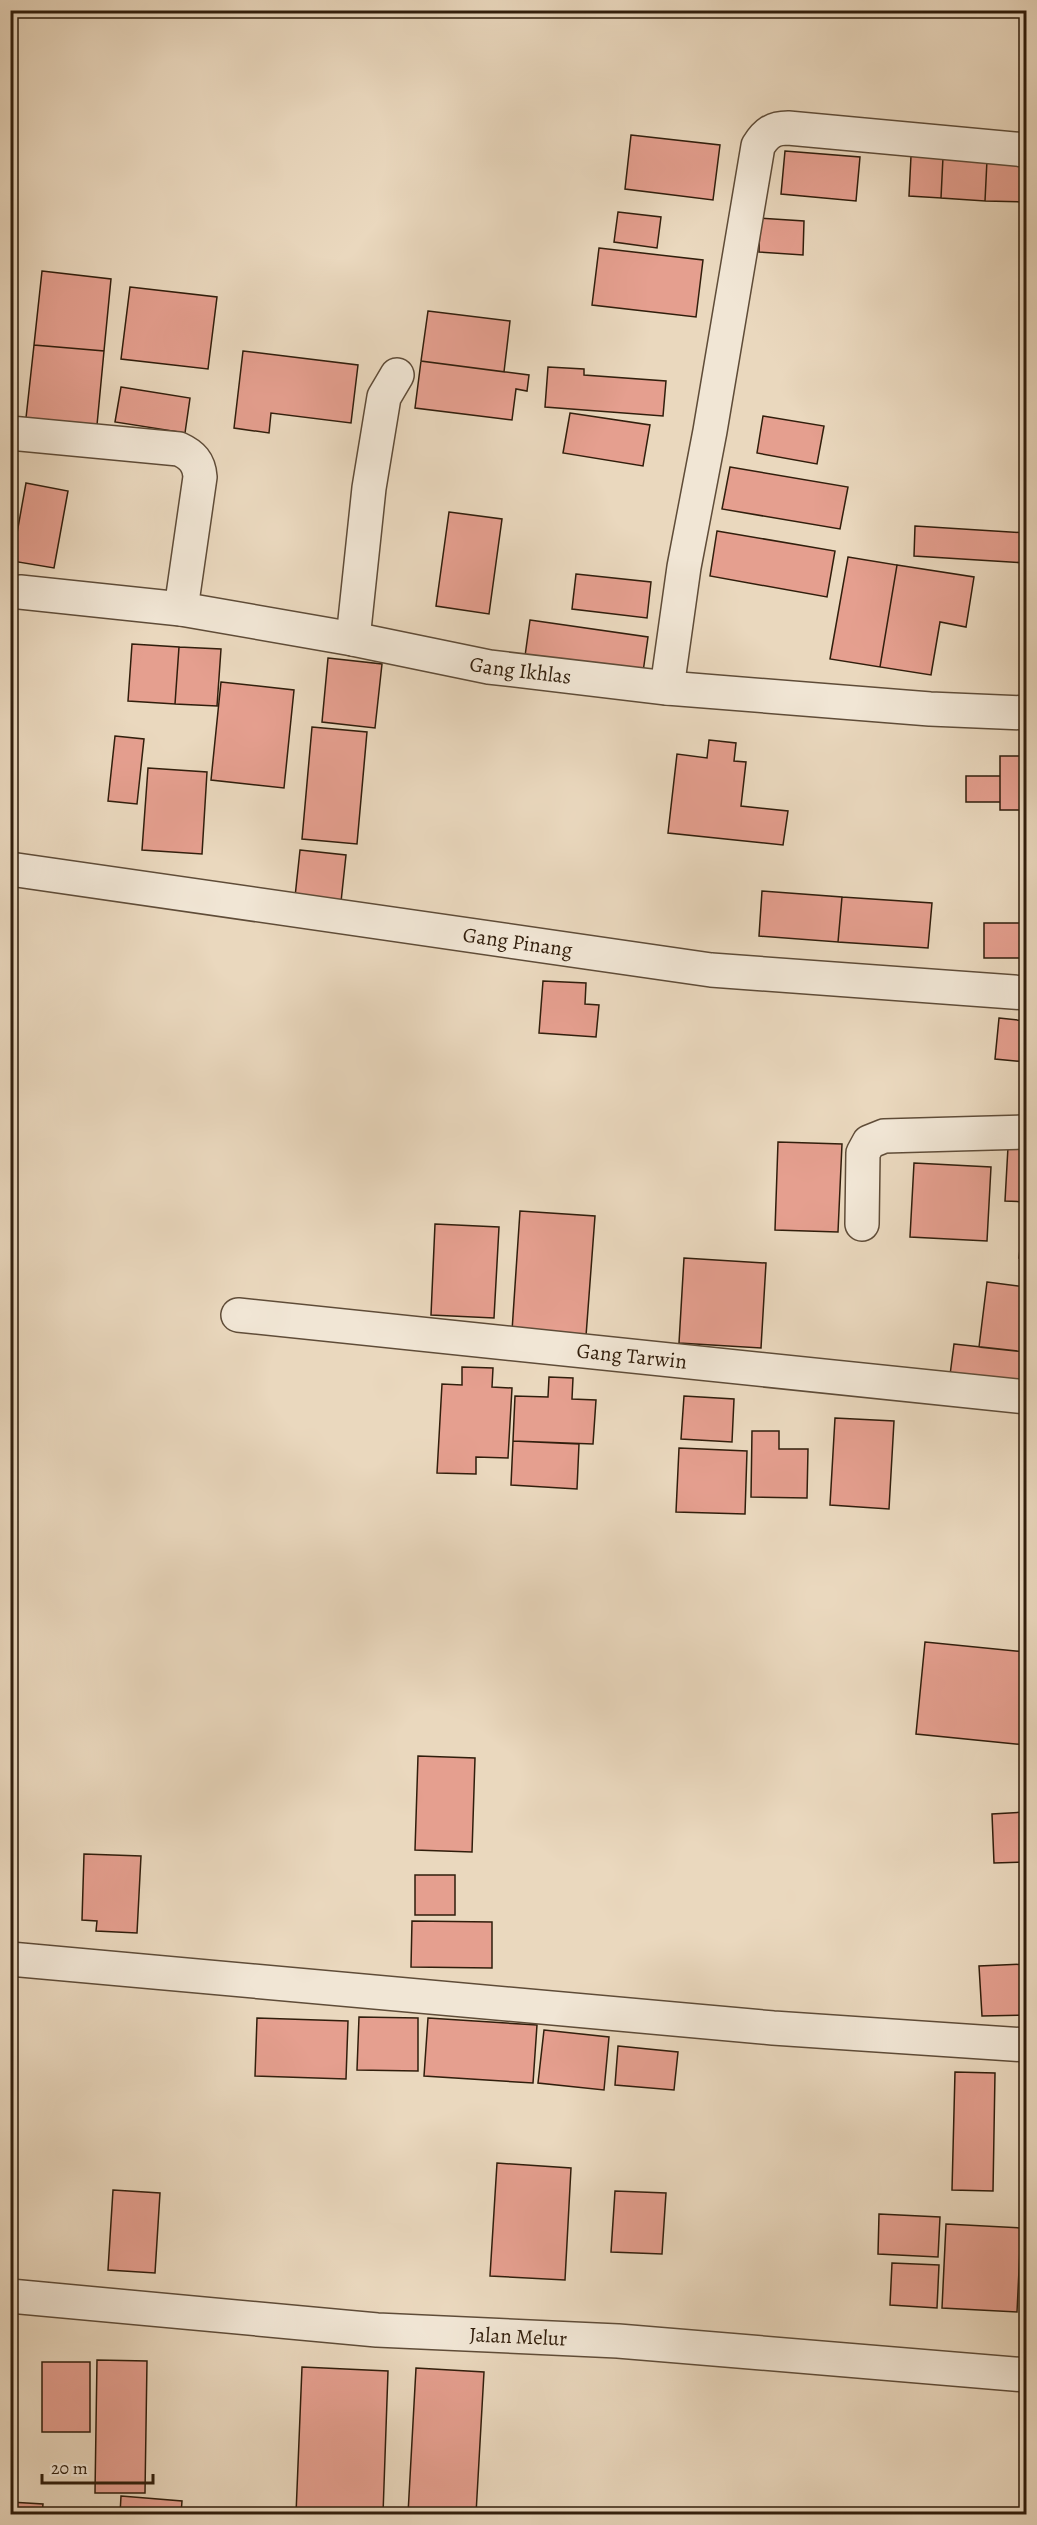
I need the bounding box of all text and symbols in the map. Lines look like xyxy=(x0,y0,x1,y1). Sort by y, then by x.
street label: Gang Ikhlas xyxy=(467,649,573,691)
street label: Gang Pinang xyxy=(461,920,575,964)
street label: Gang Tarwin xyxy=(575,1336,688,1376)
street label: Jalan Melur xyxy=(469,2320,568,2353)
scale bar xyxy=(42,2447,153,2485)
text: 20 m xyxy=(51,2456,88,2480)

